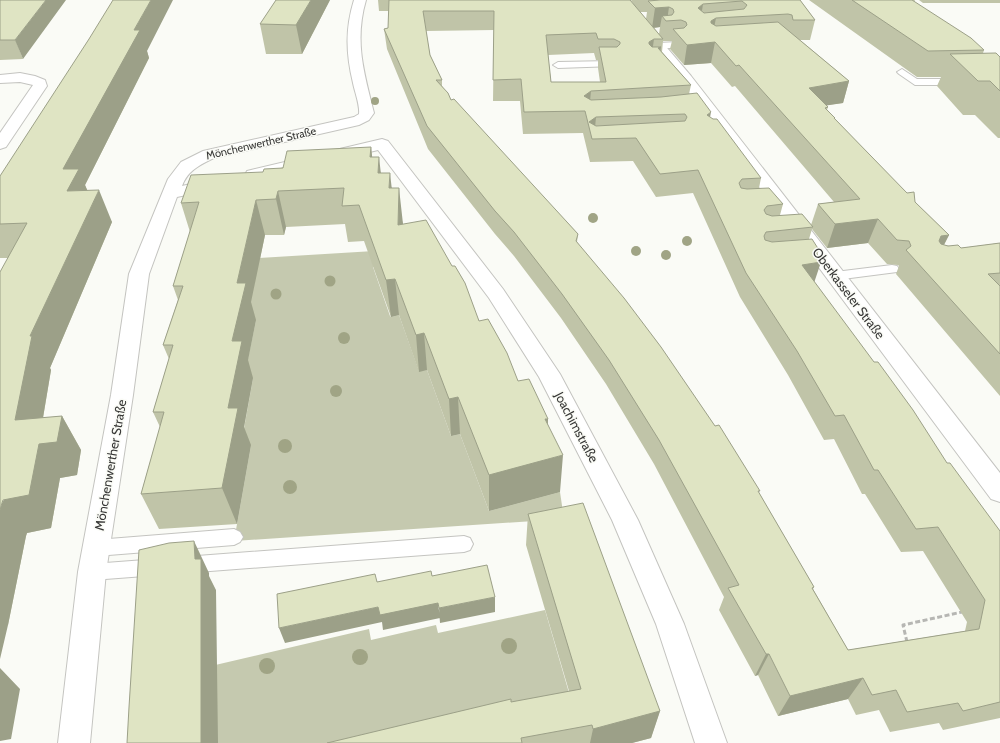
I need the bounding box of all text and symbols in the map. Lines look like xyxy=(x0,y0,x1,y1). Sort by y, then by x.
street label: Mönchenwerther Straße xyxy=(205,123,318,162)
street label: Oberkasseler Straße xyxy=(809,244,889,342)
street label: Joachimstraße xyxy=(551,388,602,465)
street label: Mönchenwerther Straße xyxy=(91,398,129,532)

